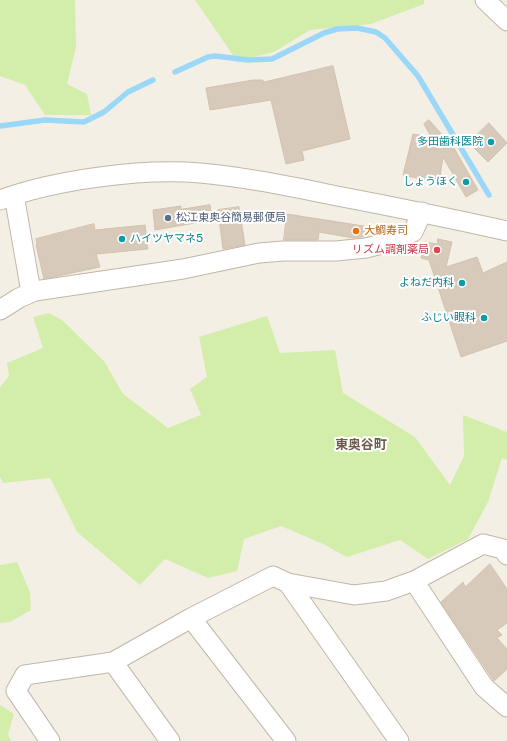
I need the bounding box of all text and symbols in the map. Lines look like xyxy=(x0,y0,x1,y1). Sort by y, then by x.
place label: 多田歯科医院 xyxy=(417,135,483,149)
marker: 多田歯科医院 xyxy=(486,137,496,147)
place label: しょうほく xyxy=(403,175,458,189)
marker: しょうほく xyxy=(461,177,471,187)
place label: 松江東奥谷簡易郵便局 xyxy=(176,211,286,225)
marker: 松江東奥谷簡易郵便局 xyxy=(163,213,173,223)
place label: 大鯛寿司 xyxy=(364,224,408,238)
marker: 大鯛寿司 xyxy=(351,226,361,236)
place label: ハイツヤマネ5 xyxy=(130,232,203,246)
marker: ハイツヤマネ5 xyxy=(117,234,127,244)
place label: リズム調剤薬局 xyxy=(352,243,429,257)
marker: リズム調剤薬局 xyxy=(432,245,442,255)
place label: よねだ内科 xyxy=(399,276,454,290)
marker: よねだ内科 xyxy=(457,278,467,288)
place label: ふじい眼科 xyxy=(421,311,476,325)
marker: ふじい眼科 xyxy=(479,313,489,323)
district label: 東奥谷町 xyxy=(335,437,387,453)

